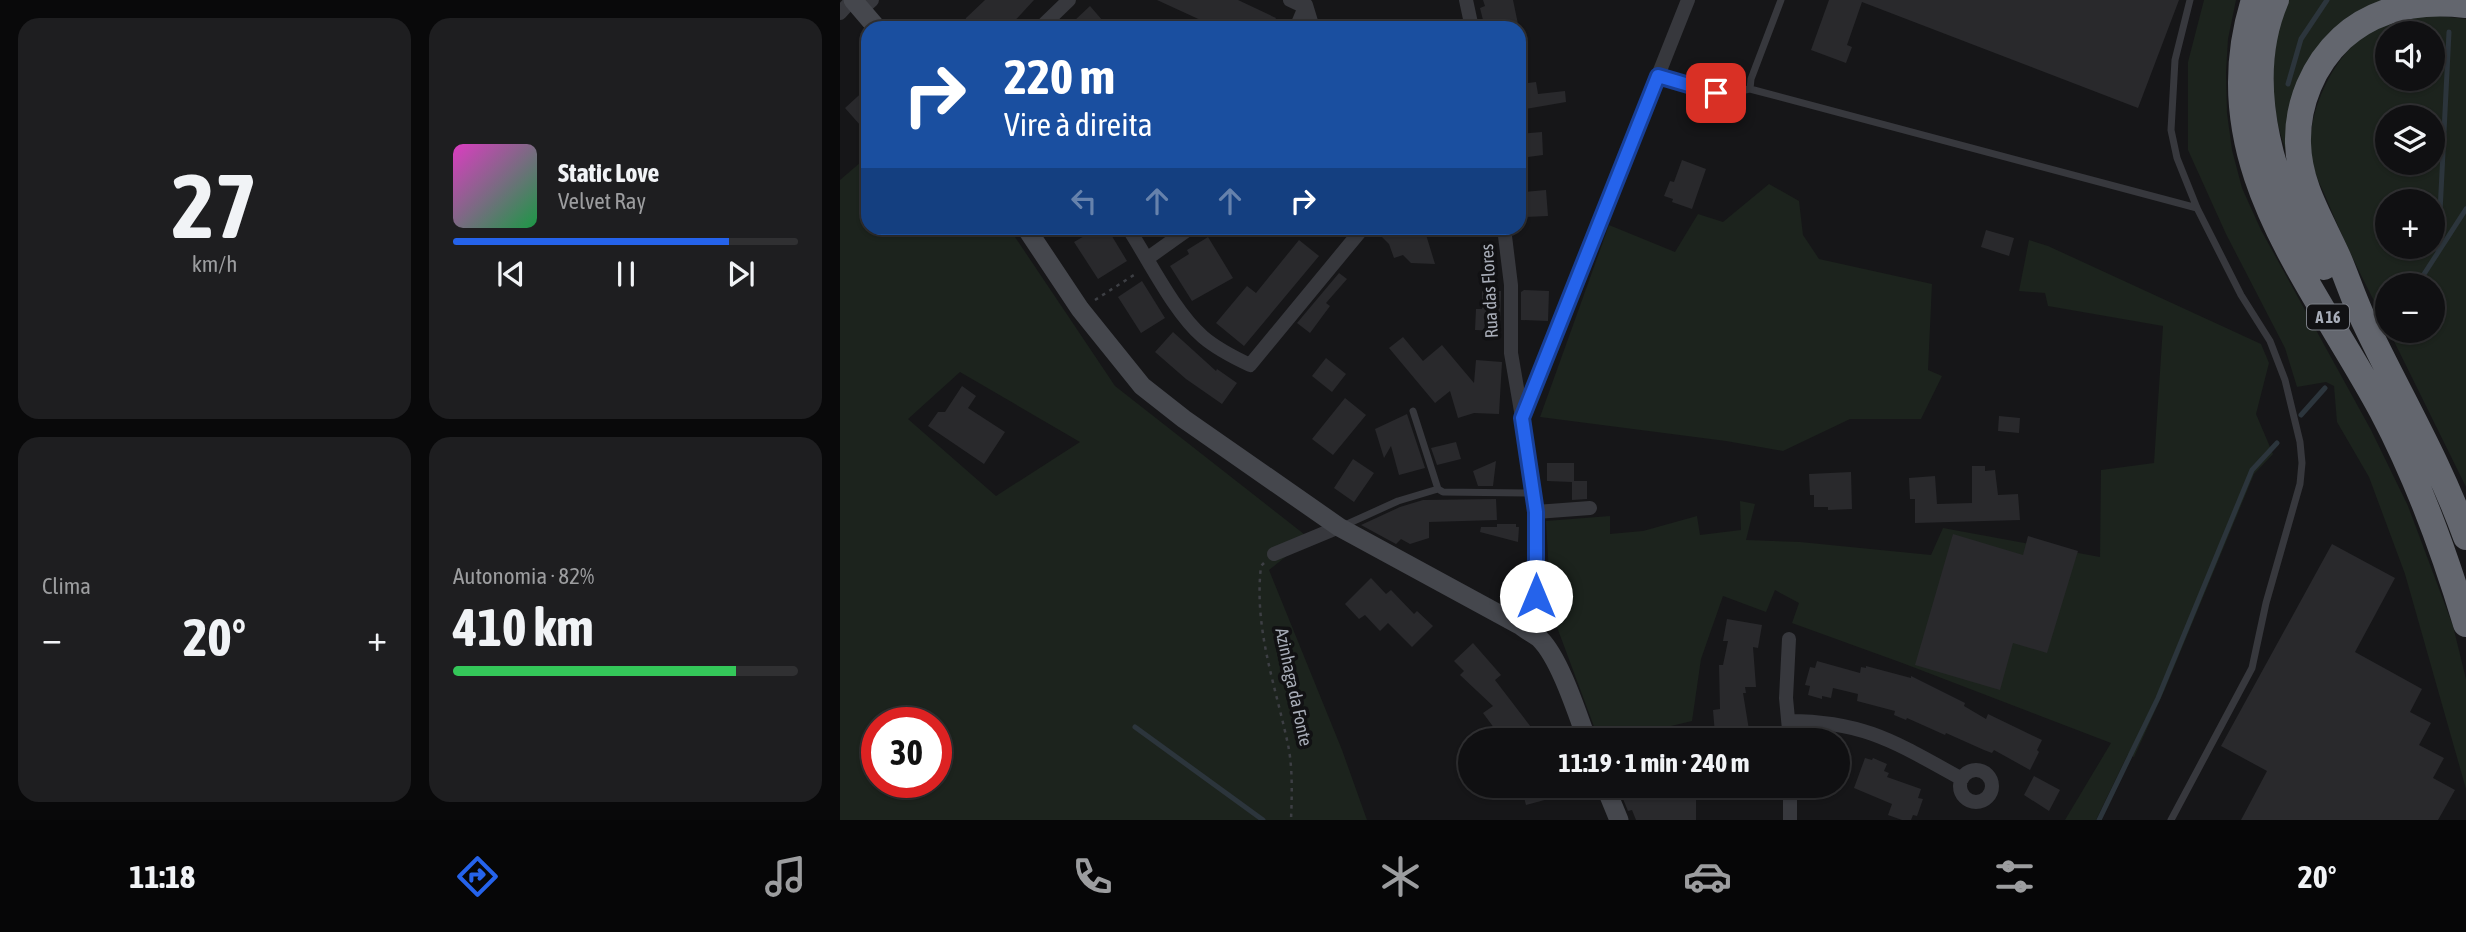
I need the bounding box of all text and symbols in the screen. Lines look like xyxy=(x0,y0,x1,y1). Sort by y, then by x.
map controls xyxy=(2375,21,2445,343)
button: sound xyxy=(2375,21,2445,91)
text: 220 m xyxy=(1004,48,1115,104)
icon: right xyxy=(889,49,980,140)
pin xyxy=(1686,63,1746,123)
icon: arrive xyxy=(1697,74,1735,112)
button: layers xyxy=(2375,105,2445,175)
text: Vire à direita xyxy=(1004,106,1153,143)
text: 27 xyxy=(172,153,257,257)
text: Static Love xyxy=(558,158,659,188)
icon: left xyxy=(1065,182,1103,220)
icon: ahead xyxy=(1138,182,1176,220)
icon: ahead xyxy=(1211,182,1249,220)
icon: right xyxy=(1284,182,1322,220)
text: Velvet Ray xyxy=(558,188,646,214)
button: + xyxy=(2375,189,2445,259)
street label: Rua das Flores xyxy=(1476,243,1502,339)
text: km/h xyxy=(192,251,237,277)
icon: previous xyxy=(492,255,530,293)
icon: pause xyxy=(607,255,645,293)
icon: next xyxy=(722,255,760,293)
button: − xyxy=(2375,273,2445,343)
road number: A 16 xyxy=(2307,304,2349,330)
position arrow xyxy=(1499,559,1573,633)
text: Autonomia · 82% xyxy=(453,563,594,589)
text: Clima xyxy=(42,573,91,599)
text: 410 km xyxy=(453,597,594,657)
text: 20° xyxy=(183,607,246,667)
text: − xyxy=(42,616,62,659)
text: + xyxy=(367,616,387,659)
street label: Azinhaga da Fonte xyxy=(1271,626,1317,748)
speed limit sign: 30 xyxy=(861,707,952,798)
text: 11:19 · 1 min · 240 m xyxy=(1559,748,1749,778)
icon: directions xyxy=(453,852,502,901)
icon: music xyxy=(761,852,810,901)
icon: phone xyxy=(1068,852,1117,901)
icon: climate xyxy=(1376,852,1425,901)
icon: car xyxy=(1683,852,1732,901)
icon: filters xyxy=(1990,852,2039,901)
text: 11:18 xyxy=(129,858,195,895)
text: 20° xyxy=(2298,858,2337,895)

